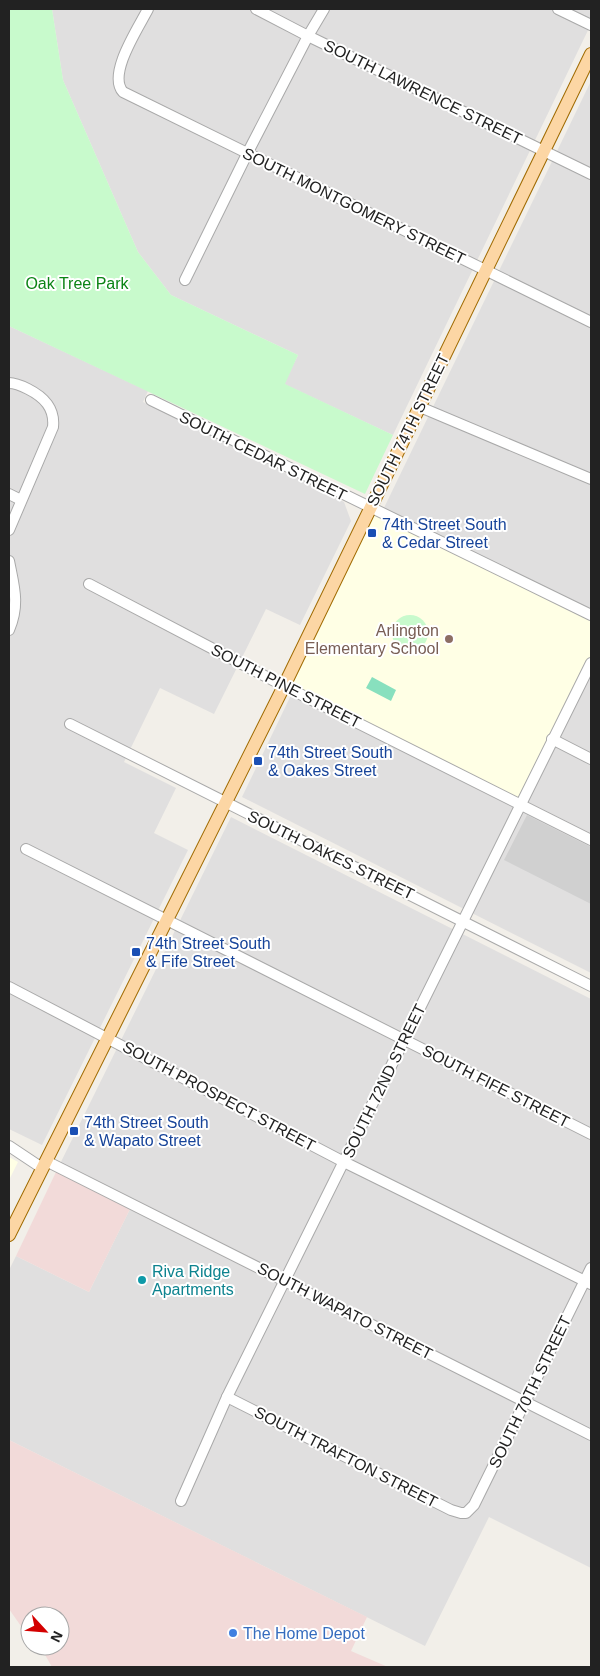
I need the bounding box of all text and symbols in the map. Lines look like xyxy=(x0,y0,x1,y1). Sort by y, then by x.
street label: SOUTH LAWRENCE STREET xyxy=(321,37,525,148)
street label: SOUTH MONTGOMERY STREET xyxy=(240,145,468,268)
park label: Oak Tree Park xyxy=(25,275,130,292)
street label: SOUTH 74TH STREET xyxy=(364,351,452,509)
street label: SOUTH CEDAR STREET xyxy=(177,408,350,504)
place label: 74th Street South & Cedar Street xyxy=(382,516,507,551)
marker: 74th Street South & Cedar Street xyxy=(366,527,378,539)
place label: Arlington Elementary School xyxy=(305,622,439,657)
marker: Arlington Elementary School xyxy=(443,633,455,645)
street label: SOUTH PINE STREET xyxy=(208,641,364,731)
place label: 74th Street South & Oakes Street xyxy=(268,744,393,779)
marker: 74th Street South & Oakes Street xyxy=(252,755,264,767)
street label: SOUTH OAKES STREET xyxy=(245,807,417,903)
place label: 74th Street South & Fife Street xyxy=(146,935,271,970)
marker: 74th Street South & Fife Street xyxy=(130,946,142,958)
street label: SOUTH 72ND STREET xyxy=(339,1001,429,1161)
street label: SOUTH PROSPECT STREET xyxy=(120,1038,318,1154)
street label: SOUTH FIFE STREET xyxy=(420,1042,573,1131)
place label: 74th Street South & Wapato Street xyxy=(84,1114,209,1149)
marker: 74th Street South & Wapato Street xyxy=(68,1125,80,1137)
street label: SOUTH WAPATO STREET xyxy=(255,1259,436,1363)
place label: Riva Ridge Apartments xyxy=(152,1263,234,1298)
marker: Riva Ridge Apartments xyxy=(136,1274,148,1286)
street label: SOUTH 70TH STREET xyxy=(486,1313,574,1471)
street label: SOUTH TRAFTON STREET xyxy=(252,1403,440,1511)
north arrow xyxy=(20,1606,70,1656)
place label: The Home Depot xyxy=(243,1625,365,1642)
marker: The Home Depot xyxy=(227,1627,239,1639)
text: N xyxy=(47,1629,66,1645)

